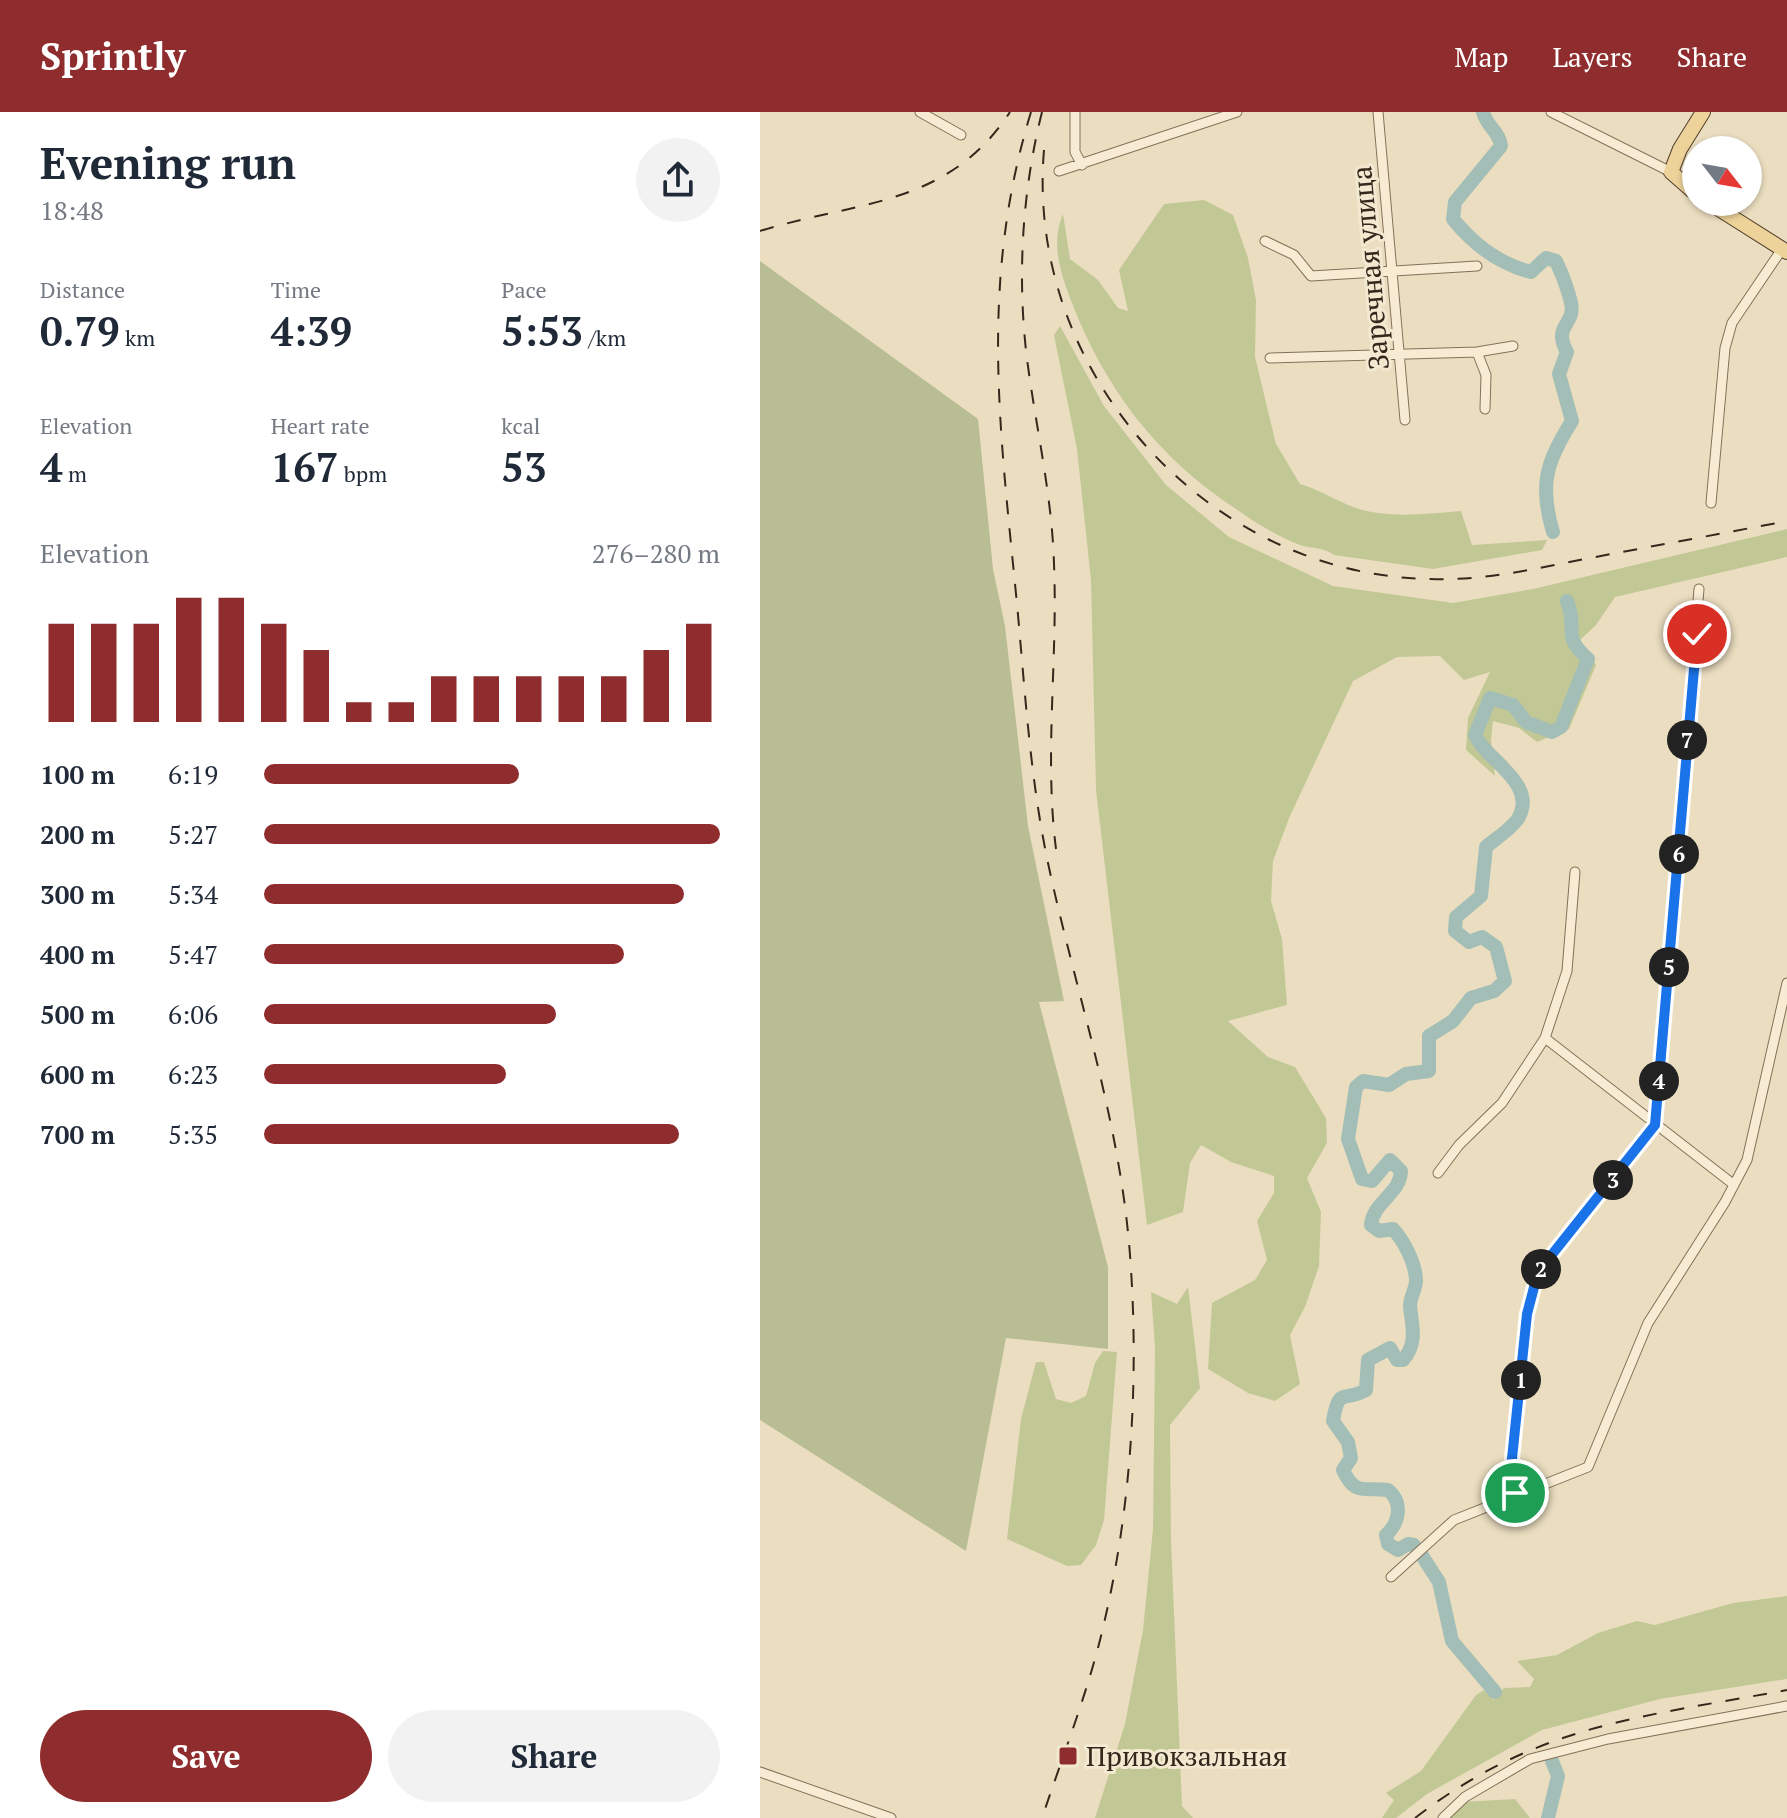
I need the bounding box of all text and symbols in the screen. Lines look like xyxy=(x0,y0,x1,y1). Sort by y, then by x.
text: Sprintly xyxy=(40,31,186,81)
text: Map xyxy=(1454,38,1508,75)
text: Layers xyxy=(1552,38,1633,75)
text: Share xyxy=(1677,38,1747,75)
text: Evening run xyxy=(40,133,296,192)
north arrow xyxy=(1682,136,1762,216)
map controls xyxy=(1682,136,1762,216)
button: share xyxy=(636,138,720,222)
street label: Заречная улица xyxy=(1342,164,1397,372)
text: 18:48 xyxy=(40,193,104,227)
text: Distance xyxy=(40,275,125,304)
text: Time xyxy=(271,275,321,304)
text: Pace xyxy=(501,275,546,304)
text: 0.79 xyxy=(40,304,120,357)
text: 4:39 xyxy=(271,304,352,357)
text: 5:53 xyxy=(501,304,583,357)
text: km xyxy=(120,323,155,352)
text: /km xyxy=(583,323,626,352)
text: Elevation xyxy=(40,411,132,440)
text: Heart rate xyxy=(271,411,370,440)
text: kcal xyxy=(501,411,540,440)
text: 4 xyxy=(40,440,63,493)
text: 167 xyxy=(271,440,338,493)
text: 53 xyxy=(501,440,547,493)
text: m xyxy=(63,459,87,488)
text: bpm xyxy=(338,459,387,488)
text: Elevation xyxy=(40,536,149,570)
text: 276–280 m xyxy=(592,536,720,570)
pin xyxy=(1663,600,1731,668)
icon: check xyxy=(1675,612,1719,656)
pin: 7 xyxy=(1667,720,1707,760)
text: 7 xyxy=(1681,725,1693,754)
text: 100 m xyxy=(40,757,115,791)
text: 6:19 xyxy=(168,757,218,791)
text: 200 m xyxy=(40,817,115,851)
text: 5:27 xyxy=(168,817,218,851)
pin: 6 xyxy=(1659,834,1699,874)
text: 6 xyxy=(1673,839,1685,868)
text: 300 m xyxy=(40,877,115,911)
text: 5:34 xyxy=(168,877,218,911)
text: 400 m xyxy=(40,937,115,971)
text: 5:47 xyxy=(168,937,218,971)
pin: 5 xyxy=(1649,947,1689,987)
text: 5 xyxy=(1663,952,1675,981)
text: 500 m xyxy=(40,997,115,1031)
text: 6:06 xyxy=(168,997,218,1031)
text: 600 m xyxy=(40,1057,115,1091)
text: 6:23 xyxy=(168,1057,218,1091)
pin: 4 xyxy=(1639,1061,1679,1101)
text: 4 xyxy=(1653,1066,1665,1095)
text: 700 m xyxy=(40,1117,115,1151)
text: 5:35 xyxy=(168,1117,218,1151)
pin: 3 xyxy=(1593,1160,1633,1200)
text: 3 xyxy=(1607,1165,1619,1194)
pin: 2 xyxy=(1521,1249,1561,1289)
text: 2 xyxy=(1535,1254,1547,1283)
pin: 1 xyxy=(1501,1360,1541,1400)
text: 1 xyxy=(1515,1365,1527,1394)
pin xyxy=(1481,1459,1549,1527)
icon: arrive xyxy=(1493,1471,1537,1515)
button: Save xyxy=(40,1710,372,1802)
button: Share xyxy=(388,1710,720,1802)
place label: Привокзальная xyxy=(1086,1737,1287,1774)
marker: Привокзальная xyxy=(1057,1745,1079,1767)

